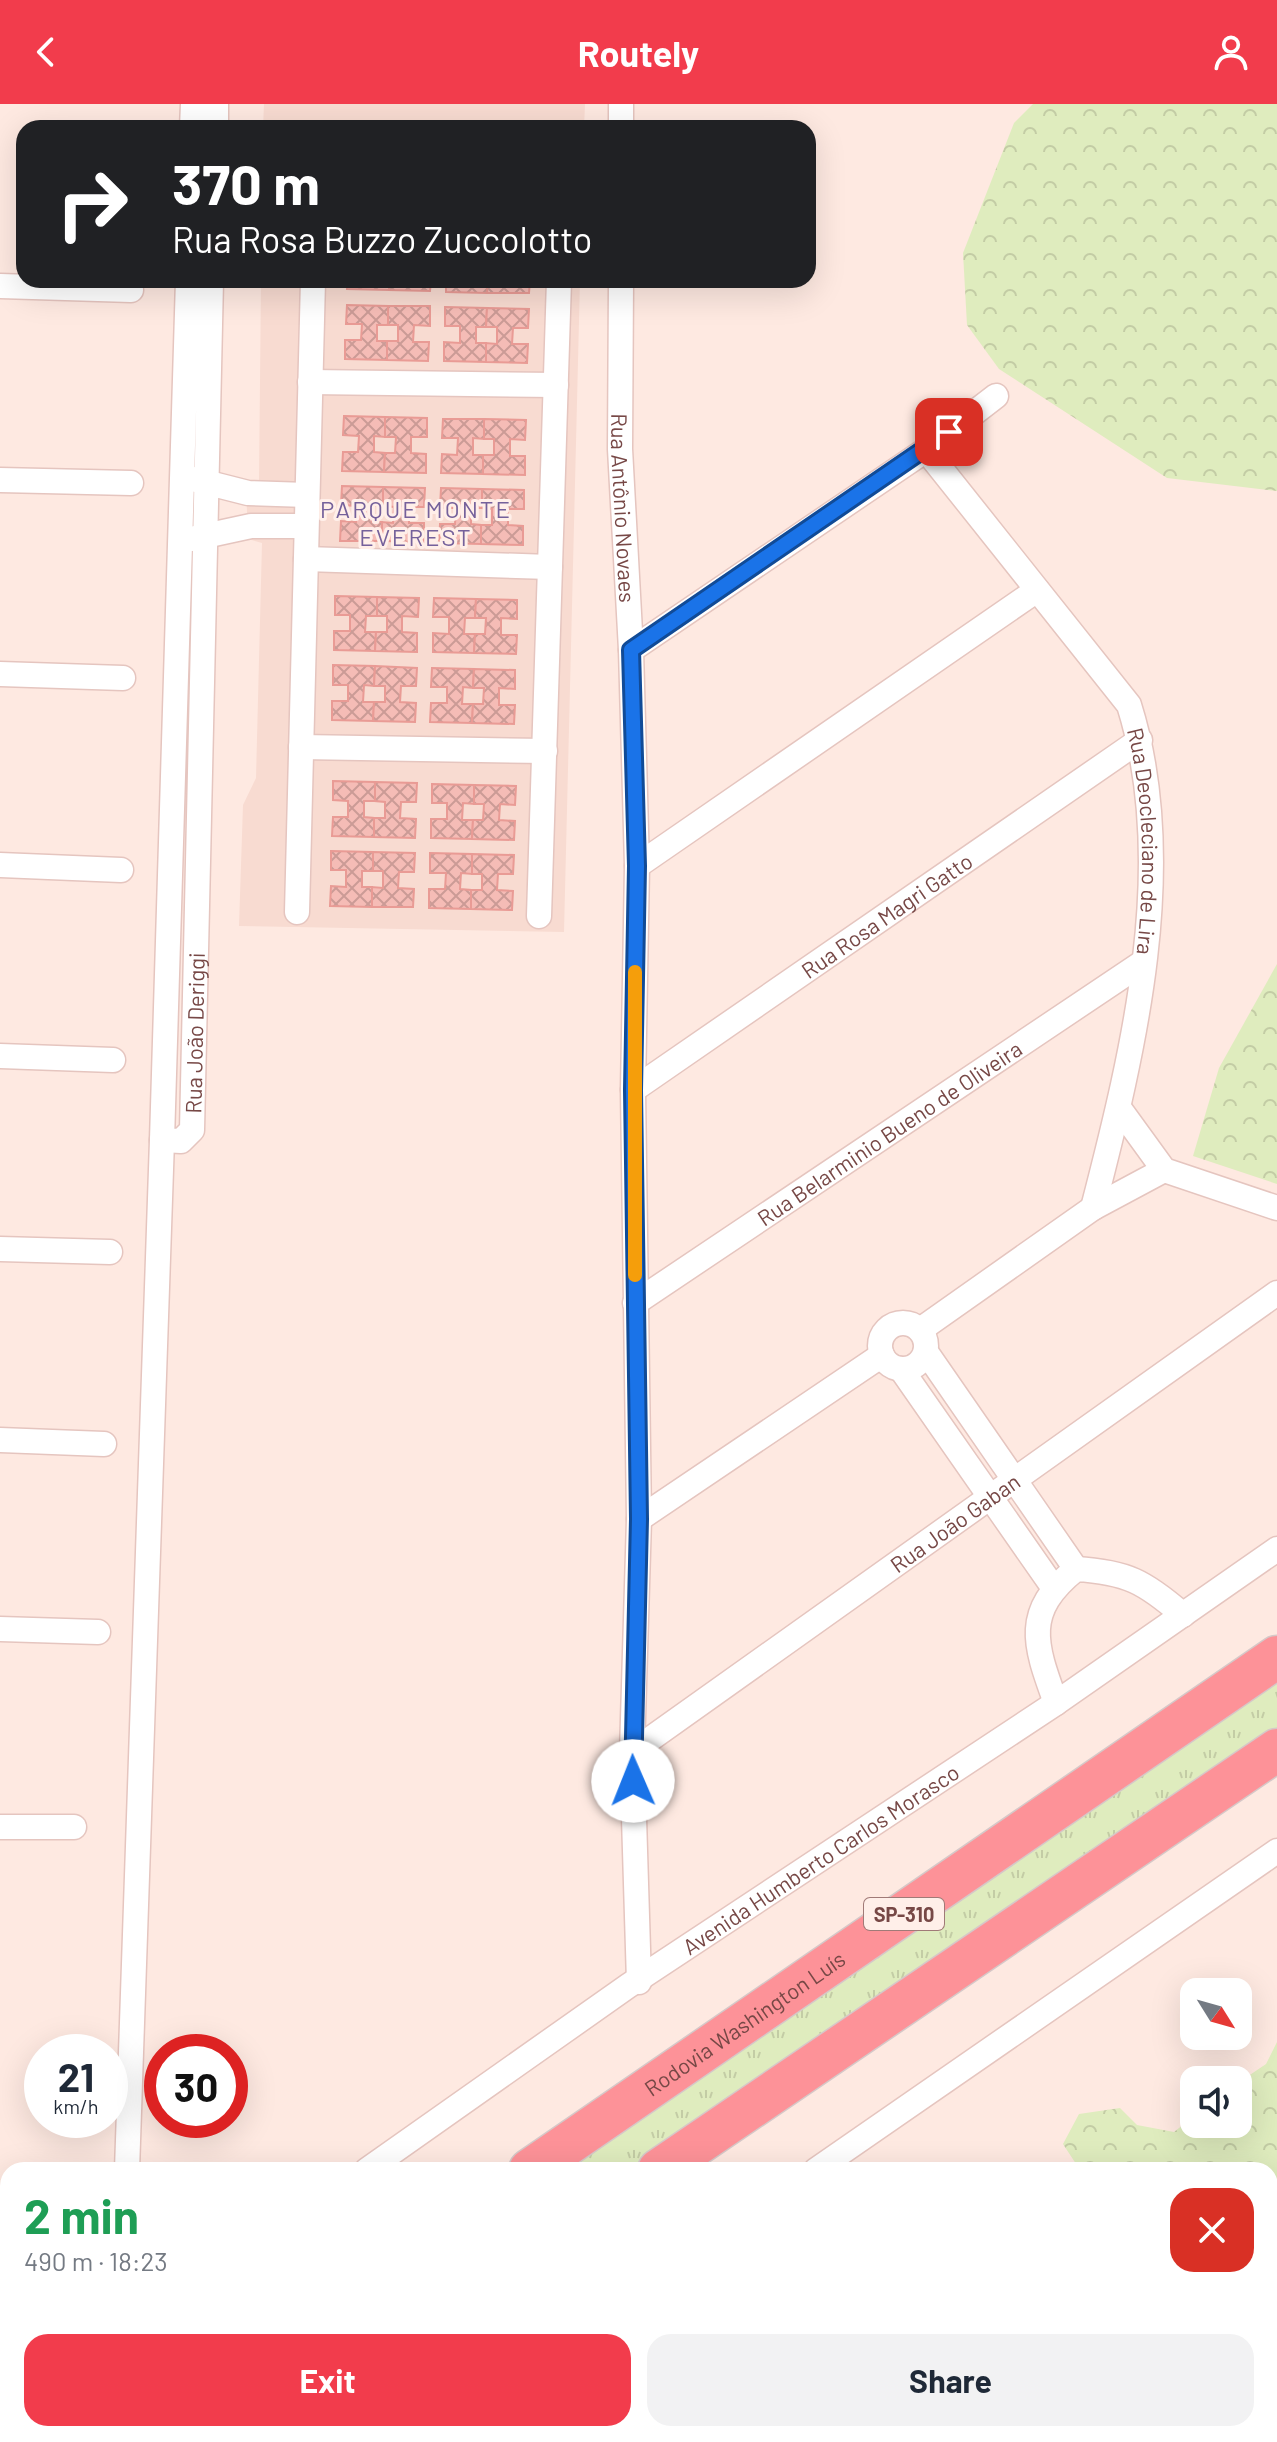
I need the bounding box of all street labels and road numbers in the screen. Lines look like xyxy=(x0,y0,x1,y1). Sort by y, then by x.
street label: Rua Antônio Novaes xyxy=(607,413,641,603)
street label: Rua Deocleciano de Lira xyxy=(1123,725,1164,956)
street label: Rua Rosa Magri Gatto xyxy=(796,847,977,983)
street label: Rua João Deriggi xyxy=(179,952,209,1114)
street label: Rua Belarminio Bueno de Oliveira xyxy=(752,1035,1026,1230)
street label: Rua João Gaban xyxy=(885,1468,1024,1577)
street label: Avenida Humberto Carlos Morasco xyxy=(677,1758,963,1959)
road number: SP-310 xyxy=(864,1898,944,1930)
street label: Rodovia Washington Luís xyxy=(639,1945,850,2101)

